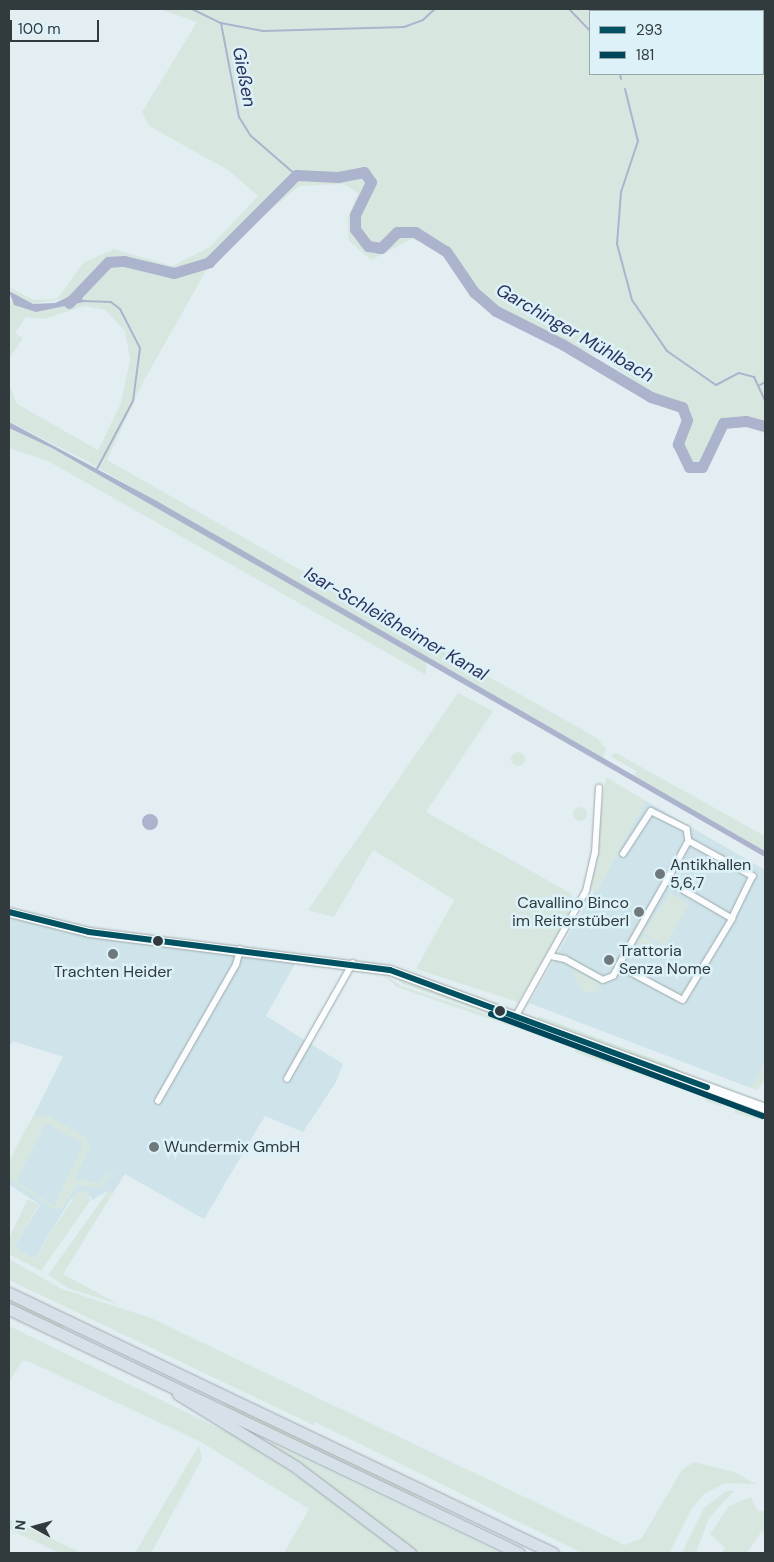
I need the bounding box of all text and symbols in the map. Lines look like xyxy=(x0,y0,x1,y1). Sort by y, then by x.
scale bar xyxy=(12,10,101,42)
legend xyxy=(589,10,764,75)
text: 100 m xyxy=(18,19,61,39)
text: 293 xyxy=(636,20,663,40)
water label: Gießen xyxy=(228,45,260,109)
text: 181 xyxy=(636,45,654,65)
water label: Garchinger Mühlbach xyxy=(492,279,658,387)
water label: Isar-Schleißheimer Kanal xyxy=(300,563,492,685)
place label: Antikhallen 5,6,7 xyxy=(670,855,751,893)
marker: Antikhallen 5,6,7 xyxy=(654,868,666,880)
place label: Cavallino Binco im Reiterstüberl xyxy=(512,893,629,931)
marker: Cavallino Binco im Reiterstüberl xyxy=(633,906,645,918)
unlabelled marker xyxy=(153,936,163,946)
place label: Trattoria Senza Nome xyxy=(619,941,711,979)
marker: Trachten Heider xyxy=(107,948,119,960)
marker: Trattoria Senza Nome xyxy=(603,954,615,966)
place label: Trachten Heider xyxy=(54,962,172,982)
unlabelled marker xyxy=(495,1006,505,1016)
place label: Wundermix GmbH xyxy=(164,1137,300,1157)
marker: Wundermix GmbH xyxy=(148,1141,160,1153)
north arrow xyxy=(10,1502,60,1552)
text: N xyxy=(11,1519,30,1531)

